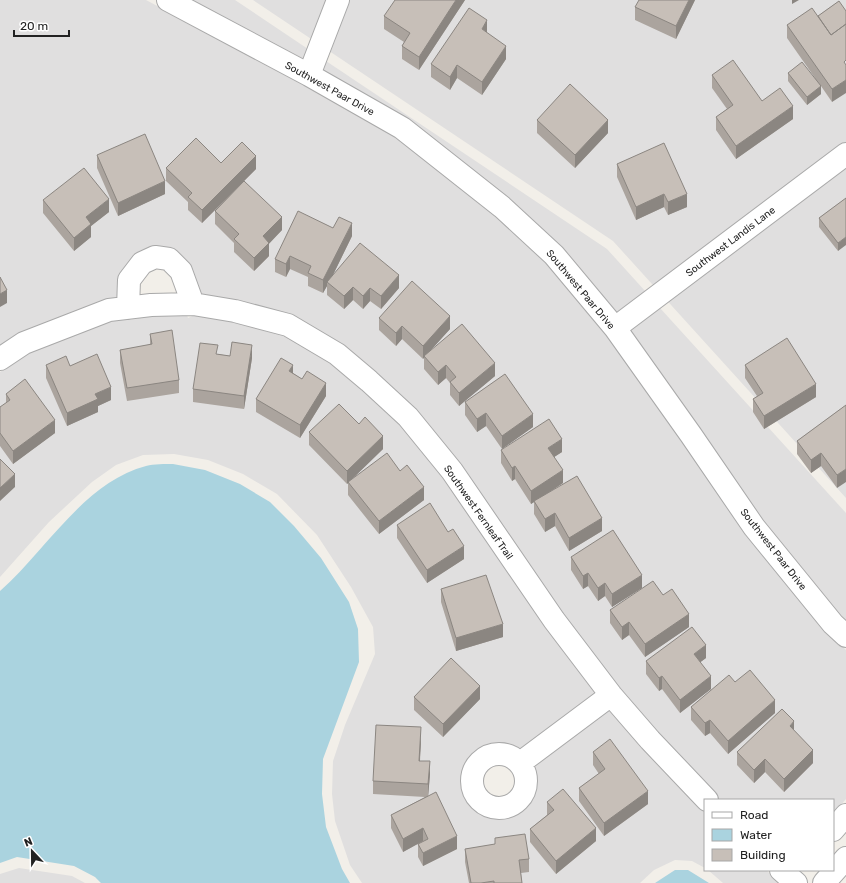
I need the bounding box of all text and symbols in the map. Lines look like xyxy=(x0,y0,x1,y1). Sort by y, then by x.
scale bar xyxy=(14,12,69,38)
text: 20 m xyxy=(20,19,48,33)
street label: Southwest Paar Drive xyxy=(283,59,377,119)
street label: Southwest Landis Lane xyxy=(684,204,778,279)
street label: Southwest Paar Drive xyxy=(543,247,617,332)
street label: Southwest Fernleaf Trail xyxy=(441,463,515,562)
street label: Southwest Paar Drive xyxy=(738,506,809,593)
legend xyxy=(704,799,834,871)
text: Road xyxy=(740,808,768,822)
text: Water xyxy=(740,828,772,842)
north arrow xyxy=(12,831,52,871)
text: N xyxy=(22,835,35,850)
text: Building xyxy=(740,848,786,862)

